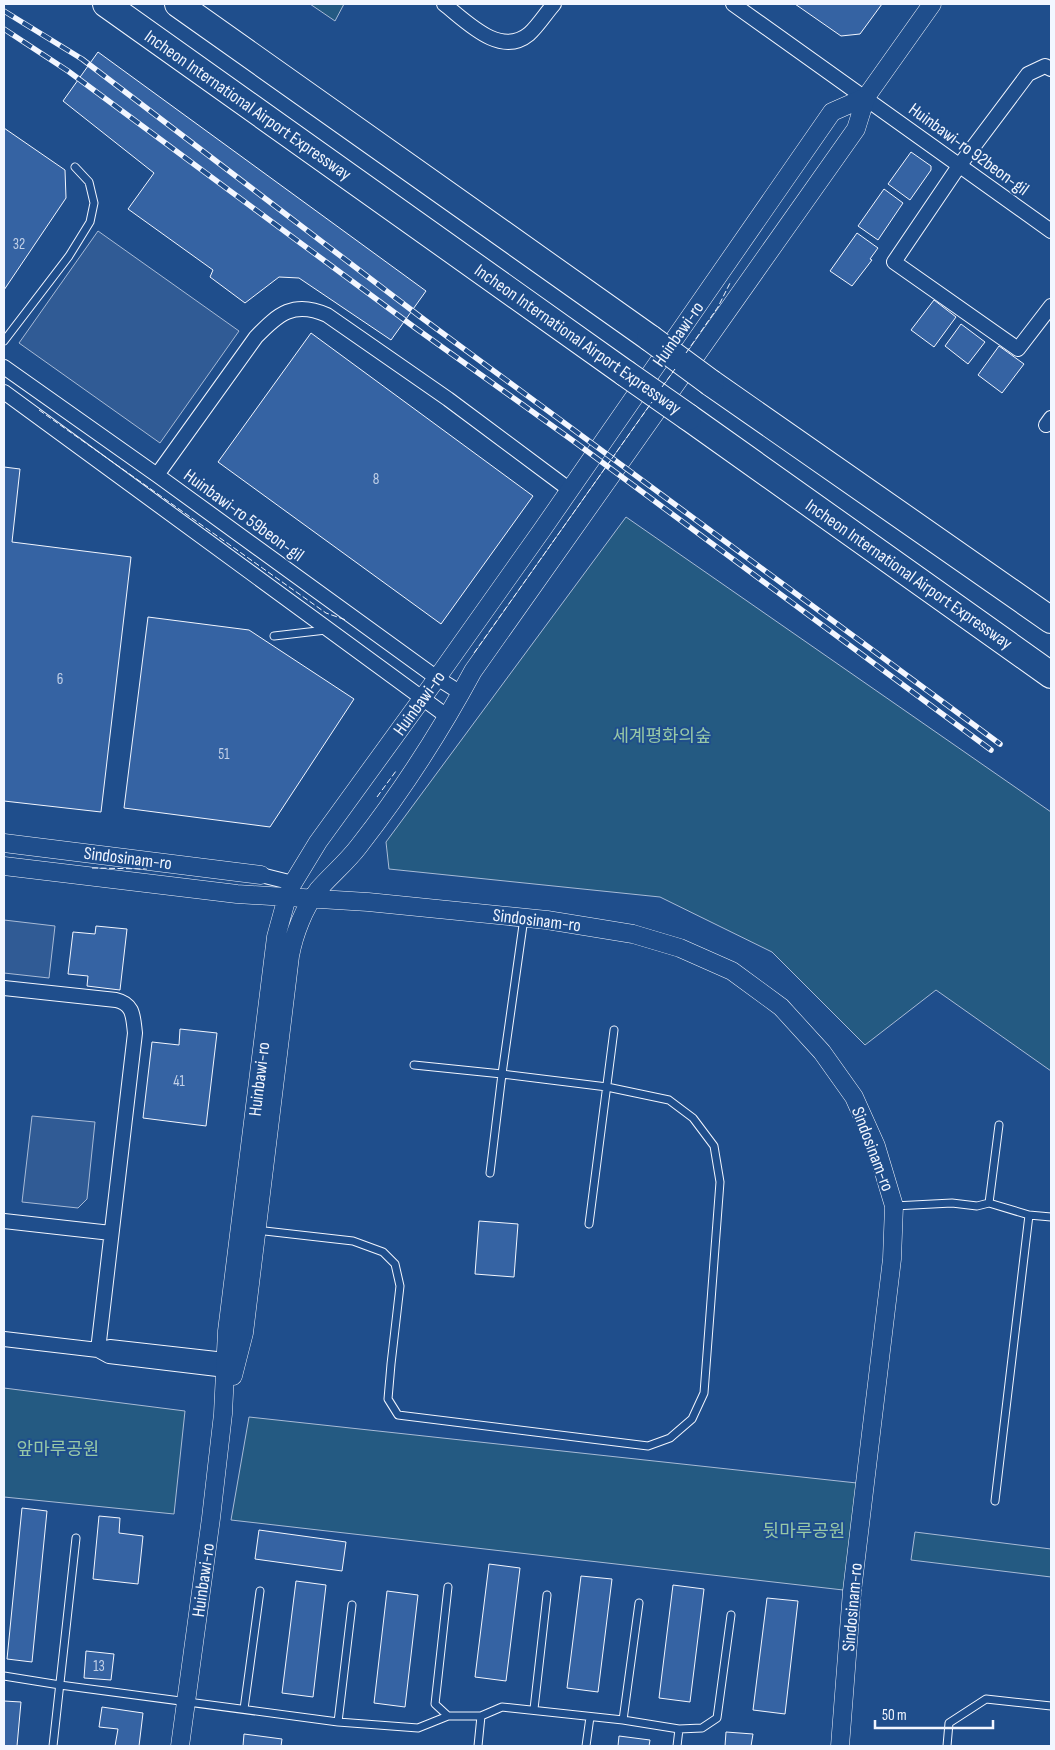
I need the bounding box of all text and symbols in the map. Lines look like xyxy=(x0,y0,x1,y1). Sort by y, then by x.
street label: Incheon International Airport Expressway xyxy=(140,26,355,185)
street label: Huinbawi-ro 92beon-gil xyxy=(904,99,1033,200)
house number: 32 xyxy=(13,235,25,254)
street label: Incheon International Airport Expressway xyxy=(470,260,685,419)
street label: Huinbawi-ro xyxy=(648,298,708,371)
street label: Huinbawi-ro 59beon-gil xyxy=(180,465,308,566)
house number: 8 xyxy=(373,470,379,489)
street label: Incheon International Airport Expressway xyxy=(801,495,1016,654)
street label: Huinbawi-ro xyxy=(389,667,450,740)
house number: 6 xyxy=(57,670,63,689)
park label: 세계평화의숲 xyxy=(612,726,712,747)
house number: 51 xyxy=(218,745,230,764)
street label: Sindosinam-ro xyxy=(83,843,173,874)
street label: Sindosinam-ro xyxy=(492,905,582,936)
street label: Huinbawi-ro xyxy=(245,1041,274,1117)
house number: 41 xyxy=(173,1072,186,1091)
street label: Sindosinam-ro xyxy=(847,1104,898,1194)
park label: 앞마루공원 xyxy=(17,1439,99,1460)
park label: 뒷마루공원 xyxy=(763,1521,845,1542)
street label: Huinbawi-ro xyxy=(188,1542,219,1618)
street label: Sindosinam-ro xyxy=(838,1562,867,1652)
house number: 13 xyxy=(93,1657,105,1676)
scale bar xyxy=(875,1698,992,1730)
text: 50 m xyxy=(882,1706,907,1725)

